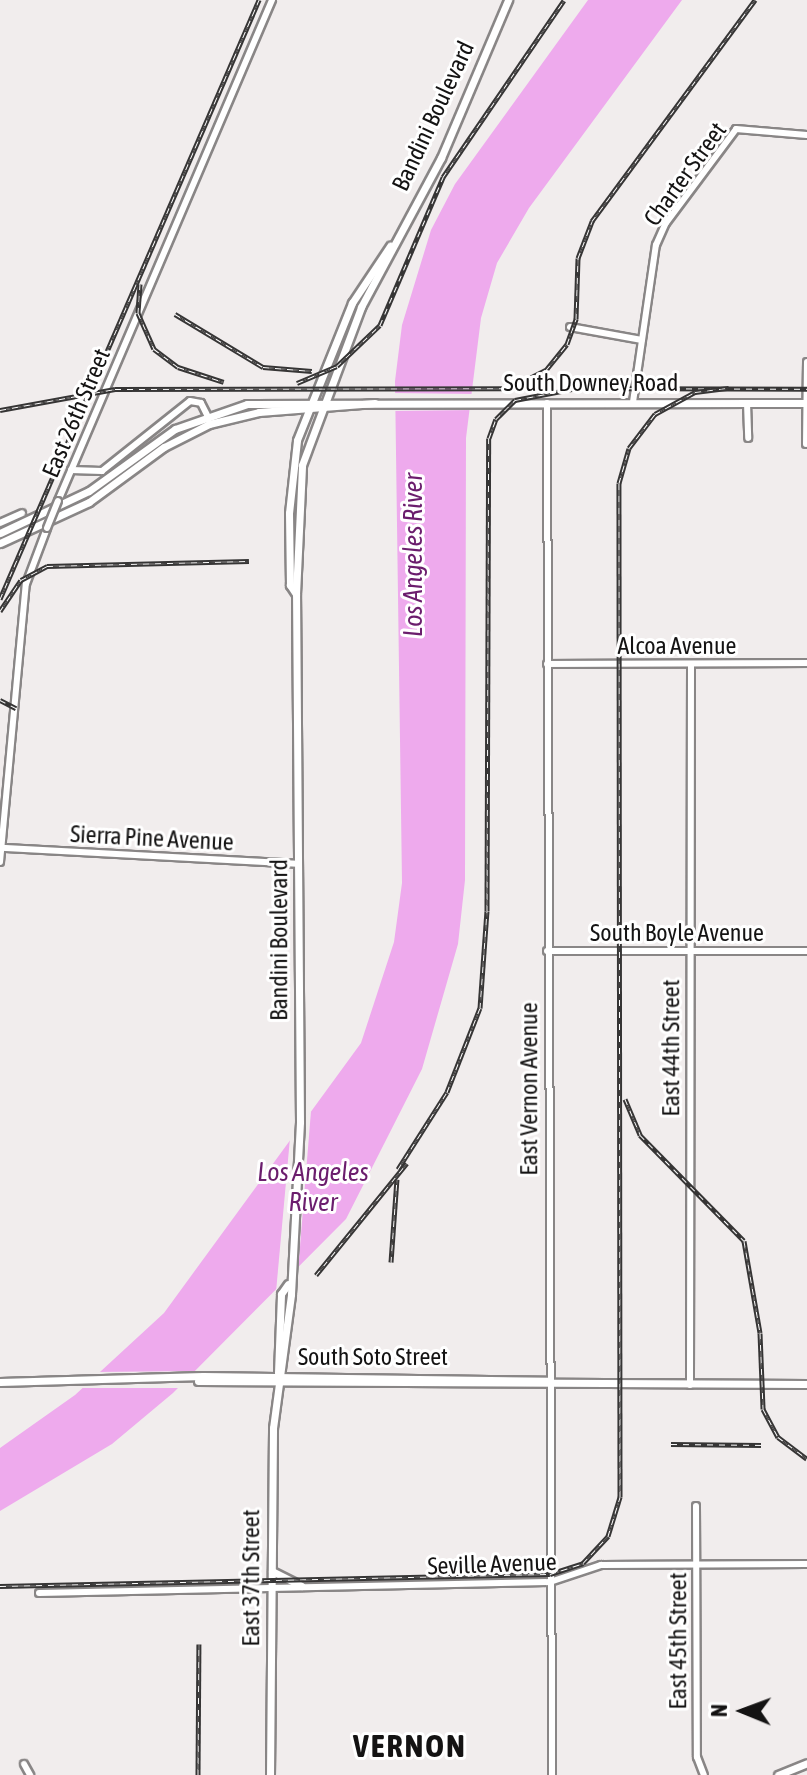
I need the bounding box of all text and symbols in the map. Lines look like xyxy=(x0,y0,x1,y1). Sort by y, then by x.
street label: Bandini Boulevard xyxy=(386,37,480,195)
street label: Charter Street xyxy=(638,117,732,231)
street label: East 26th Street xyxy=(36,344,116,482)
street label: South Downey Road xyxy=(504,369,678,397)
water label: Los Angeles River xyxy=(398,473,430,637)
street label: Alcoa Avenue xyxy=(618,632,736,660)
street label: Sierra Pine Avenue xyxy=(70,819,234,857)
street label: Bandini Boulevard xyxy=(265,859,293,1021)
street label: South Boyle Avenue xyxy=(590,919,764,947)
street label: East 44th Street xyxy=(657,979,685,1117)
street label: East Vernon Avenue xyxy=(515,1002,543,1176)
water label: Los Angeles River xyxy=(257,1157,369,1218)
street label: South Soto Street xyxy=(298,1343,448,1371)
street label: East 37th Street xyxy=(237,1509,265,1647)
street label: Seville Avenue xyxy=(427,1547,557,1581)
street label: East 45th Street xyxy=(664,1572,692,1710)
north arrow xyxy=(703,1671,783,1751)
text: N xyxy=(706,1704,732,1717)
district label: VERNON xyxy=(353,1727,467,1765)

